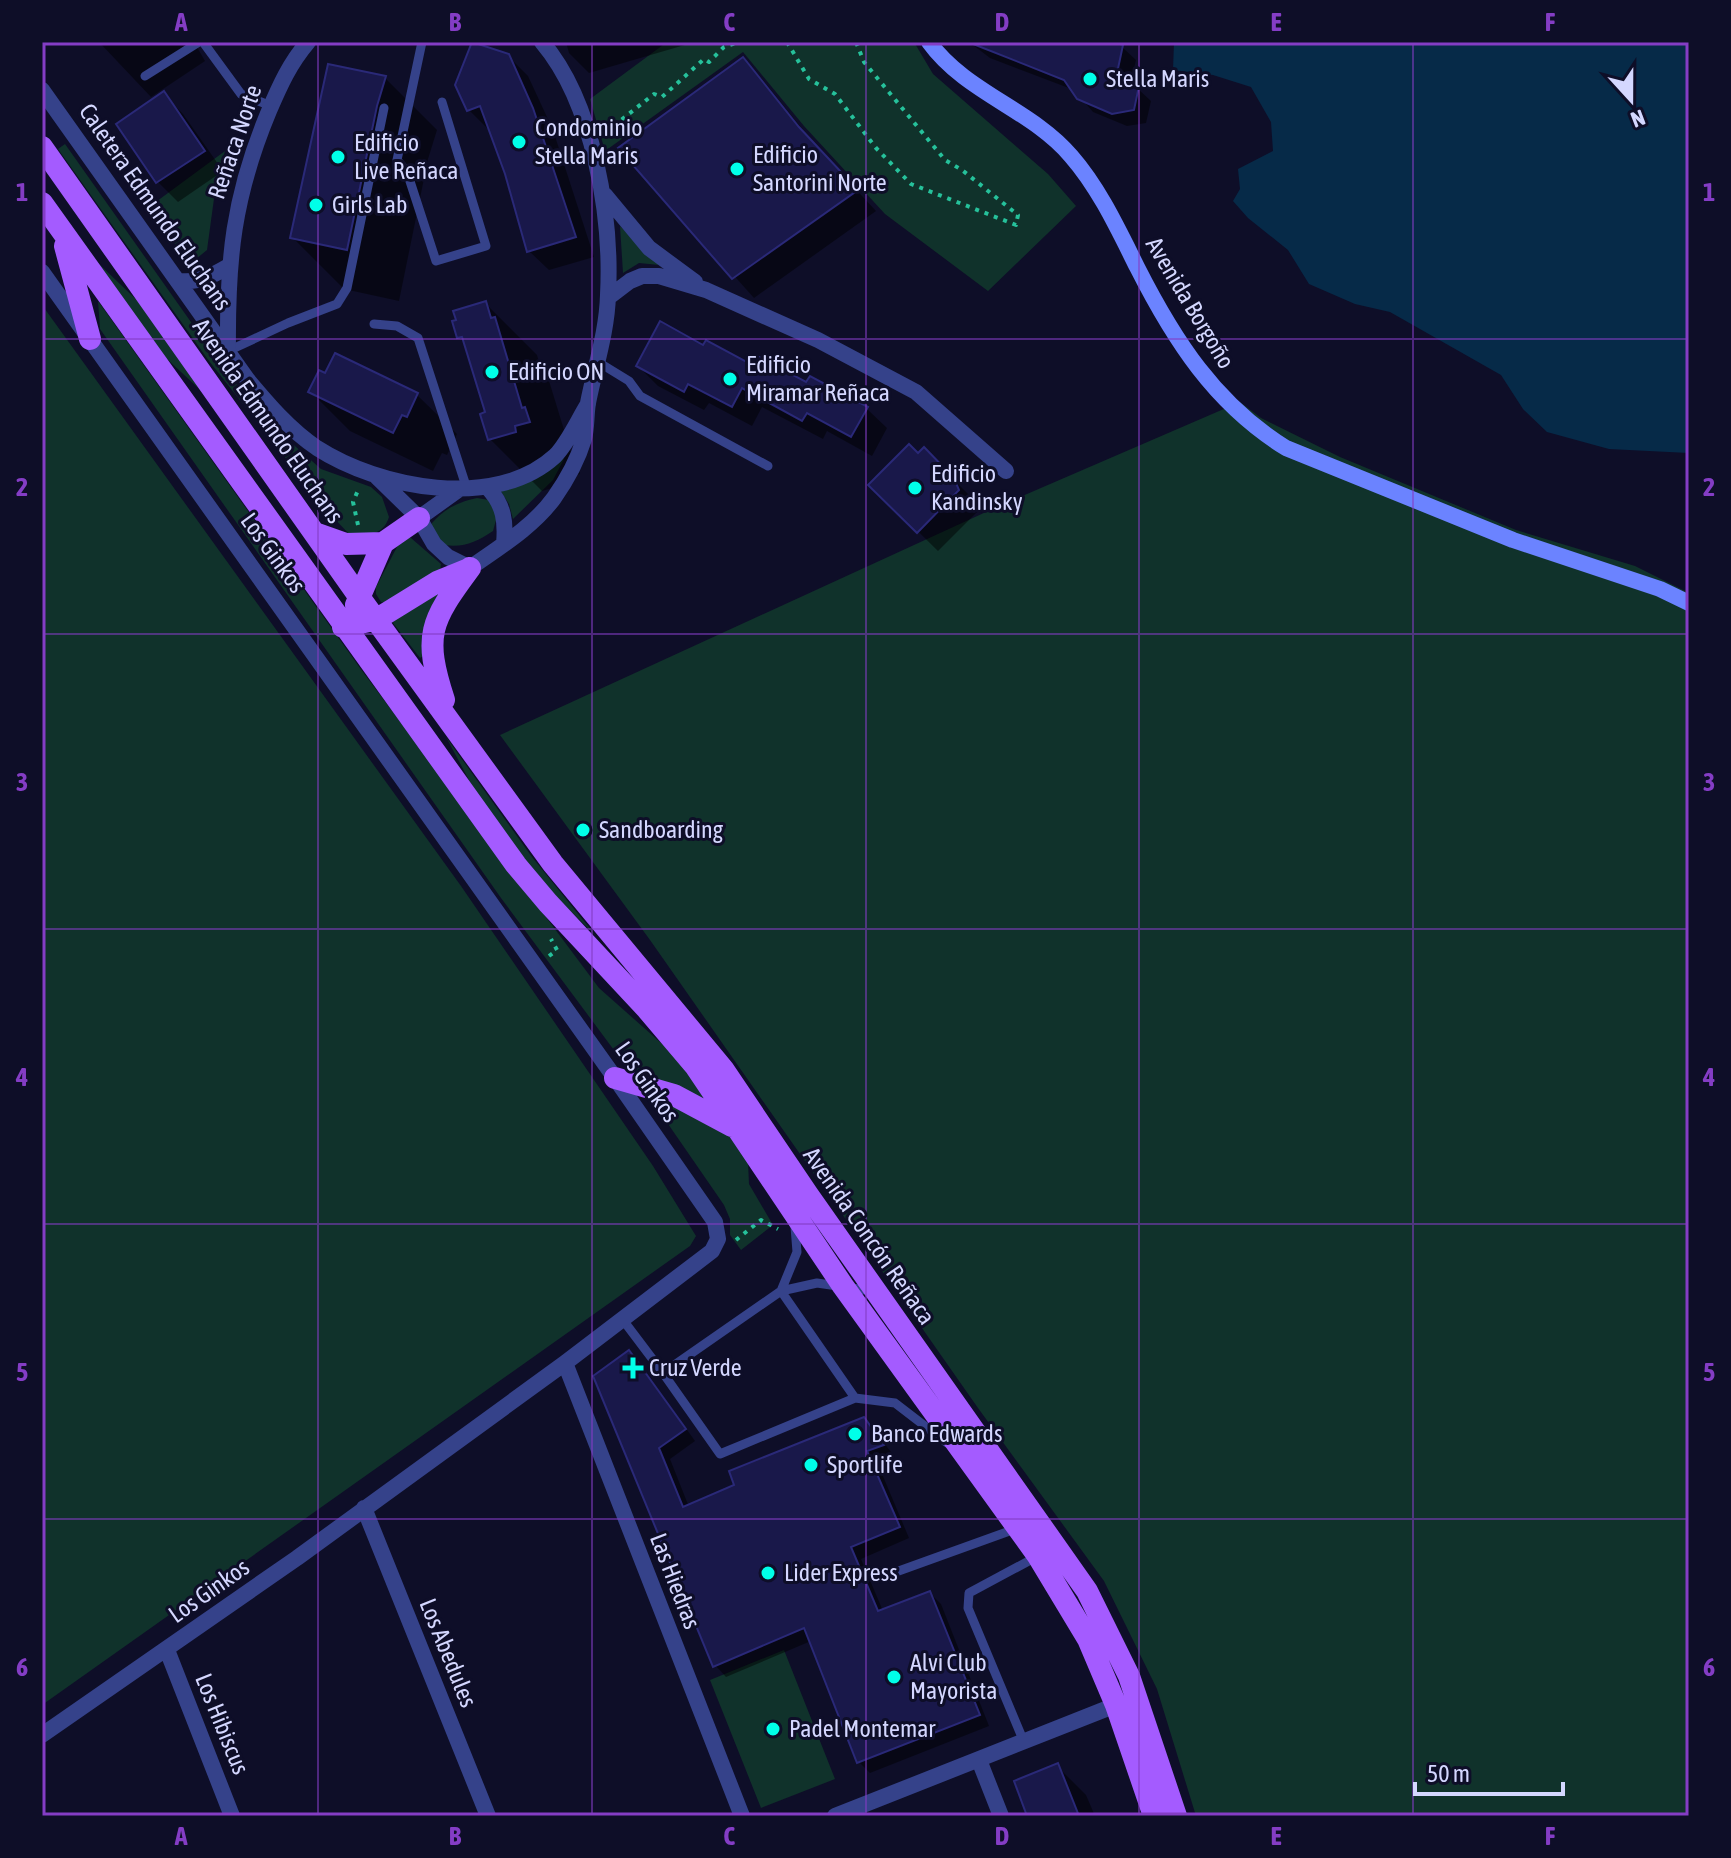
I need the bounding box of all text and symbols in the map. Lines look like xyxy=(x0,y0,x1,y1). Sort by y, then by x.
text: A xyxy=(174,7,188,37)
text: B xyxy=(449,7,462,37)
text: C xyxy=(723,7,735,37)
text: D xyxy=(995,7,1009,37)
text: E xyxy=(1270,7,1282,37)
text: F xyxy=(1545,7,1556,37)
north arrow xyxy=(1591,60,1671,140)
place label: Stella Maris xyxy=(1106,65,1209,92)
marker: Stella Maris xyxy=(1081,70,1099,88)
street label: Reñaca Norte xyxy=(202,81,267,202)
street label: Caletera Edmundo Eluchans xyxy=(74,98,237,315)
text: N xyxy=(1627,104,1649,133)
place label: Condominio Stella Maris xyxy=(535,114,643,169)
place label: Edificio Live Reñaca xyxy=(354,129,458,184)
marker: Condominio Stella Maris xyxy=(510,133,528,151)
place label: Edificio Santorini Norte xyxy=(753,141,887,196)
marker: Edificio Live Reñaca xyxy=(329,148,347,166)
marker: Edificio Santorini Norte xyxy=(728,160,746,178)
text: 1 xyxy=(16,177,28,207)
text: 1 xyxy=(1703,177,1715,207)
place label: Girls Lab xyxy=(332,191,407,218)
marker: Girls Lab xyxy=(307,196,325,214)
street label: Avenida Borgoño xyxy=(1141,232,1240,373)
street label: Avenida Edmundo Eluchans xyxy=(188,313,349,528)
place label: Edificio Miramar Reñaca xyxy=(746,351,890,406)
place label: Edificio ON xyxy=(508,358,604,385)
marker: Edificio ON xyxy=(483,363,501,381)
marker: Edificio Miramar Reñaca xyxy=(721,370,739,388)
place label: Edificio Kandinsky xyxy=(931,460,1023,515)
text: 2 xyxy=(16,472,28,502)
text: 2 xyxy=(1703,472,1715,502)
marker: Edificio Kandinsky xyxy=(906,479,924,497)
street label: Los Ginkos xyxy=(235,508,311,598)
text: 3 xyxy=(16,767,28,797)
text: 3 xyxy=(1703,767,1715,797)
place label: Sandboarding xyxy=(599,816,724,843)
marker: Sandboarding xyxy=(574,821,592,839)
street label: Los Ginkos xyxy=(610,1036,685,1127)
text: 4 xyxy=(15,1062,28,1092)
text: 4 xyxy=(1702,1062,1715,1092)
street label: Avenida Concón Reñaca xyxy=(798,1142,941,1329)
place label: Cruz Verde xyxy=(649,1354,742,1381)
text: 5 xyxy=(16,1357,28,1387)
text: 5 xyxy=(1703,1357,1715,1387)
marker: Cruz Verde xyxy=(624,1359,642,1377)
place label: Banco Edwards xyxy=(871,1420,1002,1447)
marker: Banco Edwards xyxy=(846,1425,864,1443)
place label: Sportlife xyxy=(827,1451,903,1478)
marker: Sportlife xyxy=(802,1456,820,1474)
street label: Las Hiedras xyxy=(645,1529,706,1632)
street label: Los Ginkos xyxy=(163,1553,254,1628)
place label: Lider Express xyxy=(784,1559,898,1586)
marker: Lider Express xyxy=(759,1564,777,1582)
street label: Los Abedules xyxy=(414,1595,482,1711)
place label: Alvi Club Mayorista xyxy=(910,1649,997,1704)
text: 6 xyxy=(16,1652,28,1682)
text: 6 xyxy=(1703,1652,1715,1682)
marker: Alvi Club Mayorista xyxy=(885,1668,903,1686)
street label: Los Hibiscus xyxy=(190,1670,255,1778)
place label: Padel Montemar xyxy=(789,1715,936,1742)
marker: Padel Montemar xyxy=(764,1720,782,1738)
scale bar xyxy=(1415,1746,1563,1796)
text: 50 m xyxy=(1427,1760,1470,1787)
text: A xyxy=(174,1821,188,1851)
text: B xyxy=(449,1821,462,1851)
text: C xyxy=(723,1821,735,1851)
text: D xyxy=(995,1821,1009,1851)
text: E xyxy=(1270,1821,1282,1851)
text: F xyxy=(1545,1821,1556,1851)

